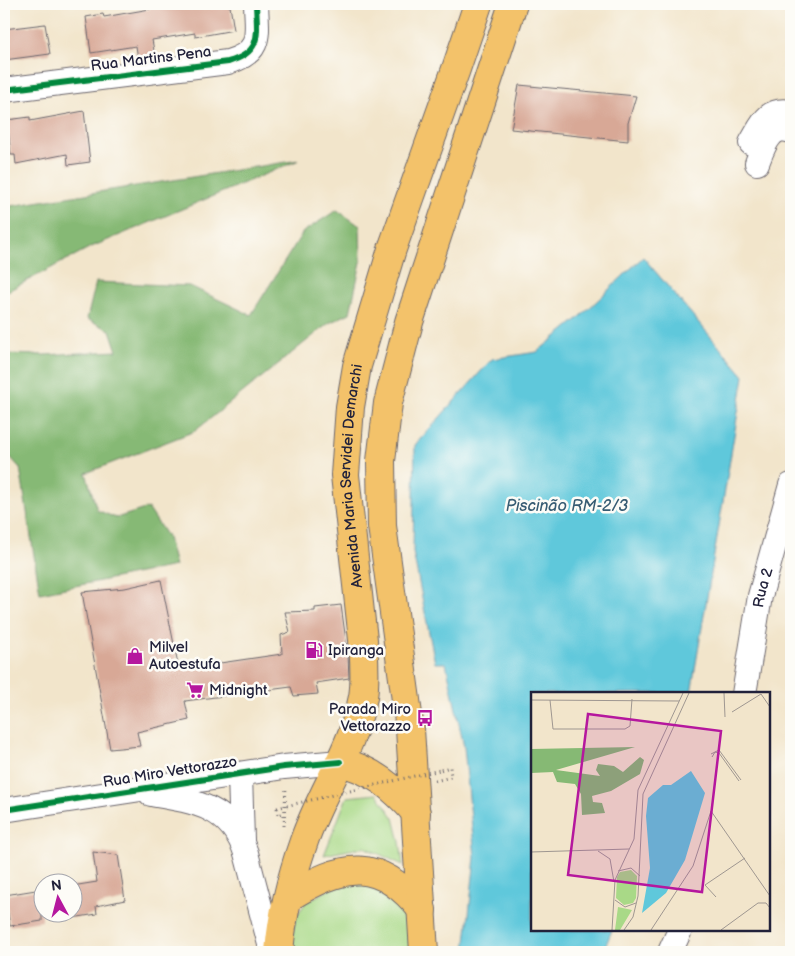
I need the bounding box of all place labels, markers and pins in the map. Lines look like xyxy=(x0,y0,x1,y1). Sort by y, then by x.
place label: Milvel Autoestufa xyxy=(149,638,221,674)
fuel station icon: Ipiranga xyxy=(304,640,324,660)
place label: Ipiranga xyxy=(328,641,384,660)
shop icon: Milvel Autoestufa xyxy=(125,646,145,666)
supermarket icon: Midnight xyxy=(185,680,205,700)
place label: Midnight xyxy=(209,681,268,700)
place label: Parada Miro Vettorazzo xyxy=(329,700,411,736)
bus stop icon: Parada Miro Vettorazzo xyxy=(415,708,435,728)

